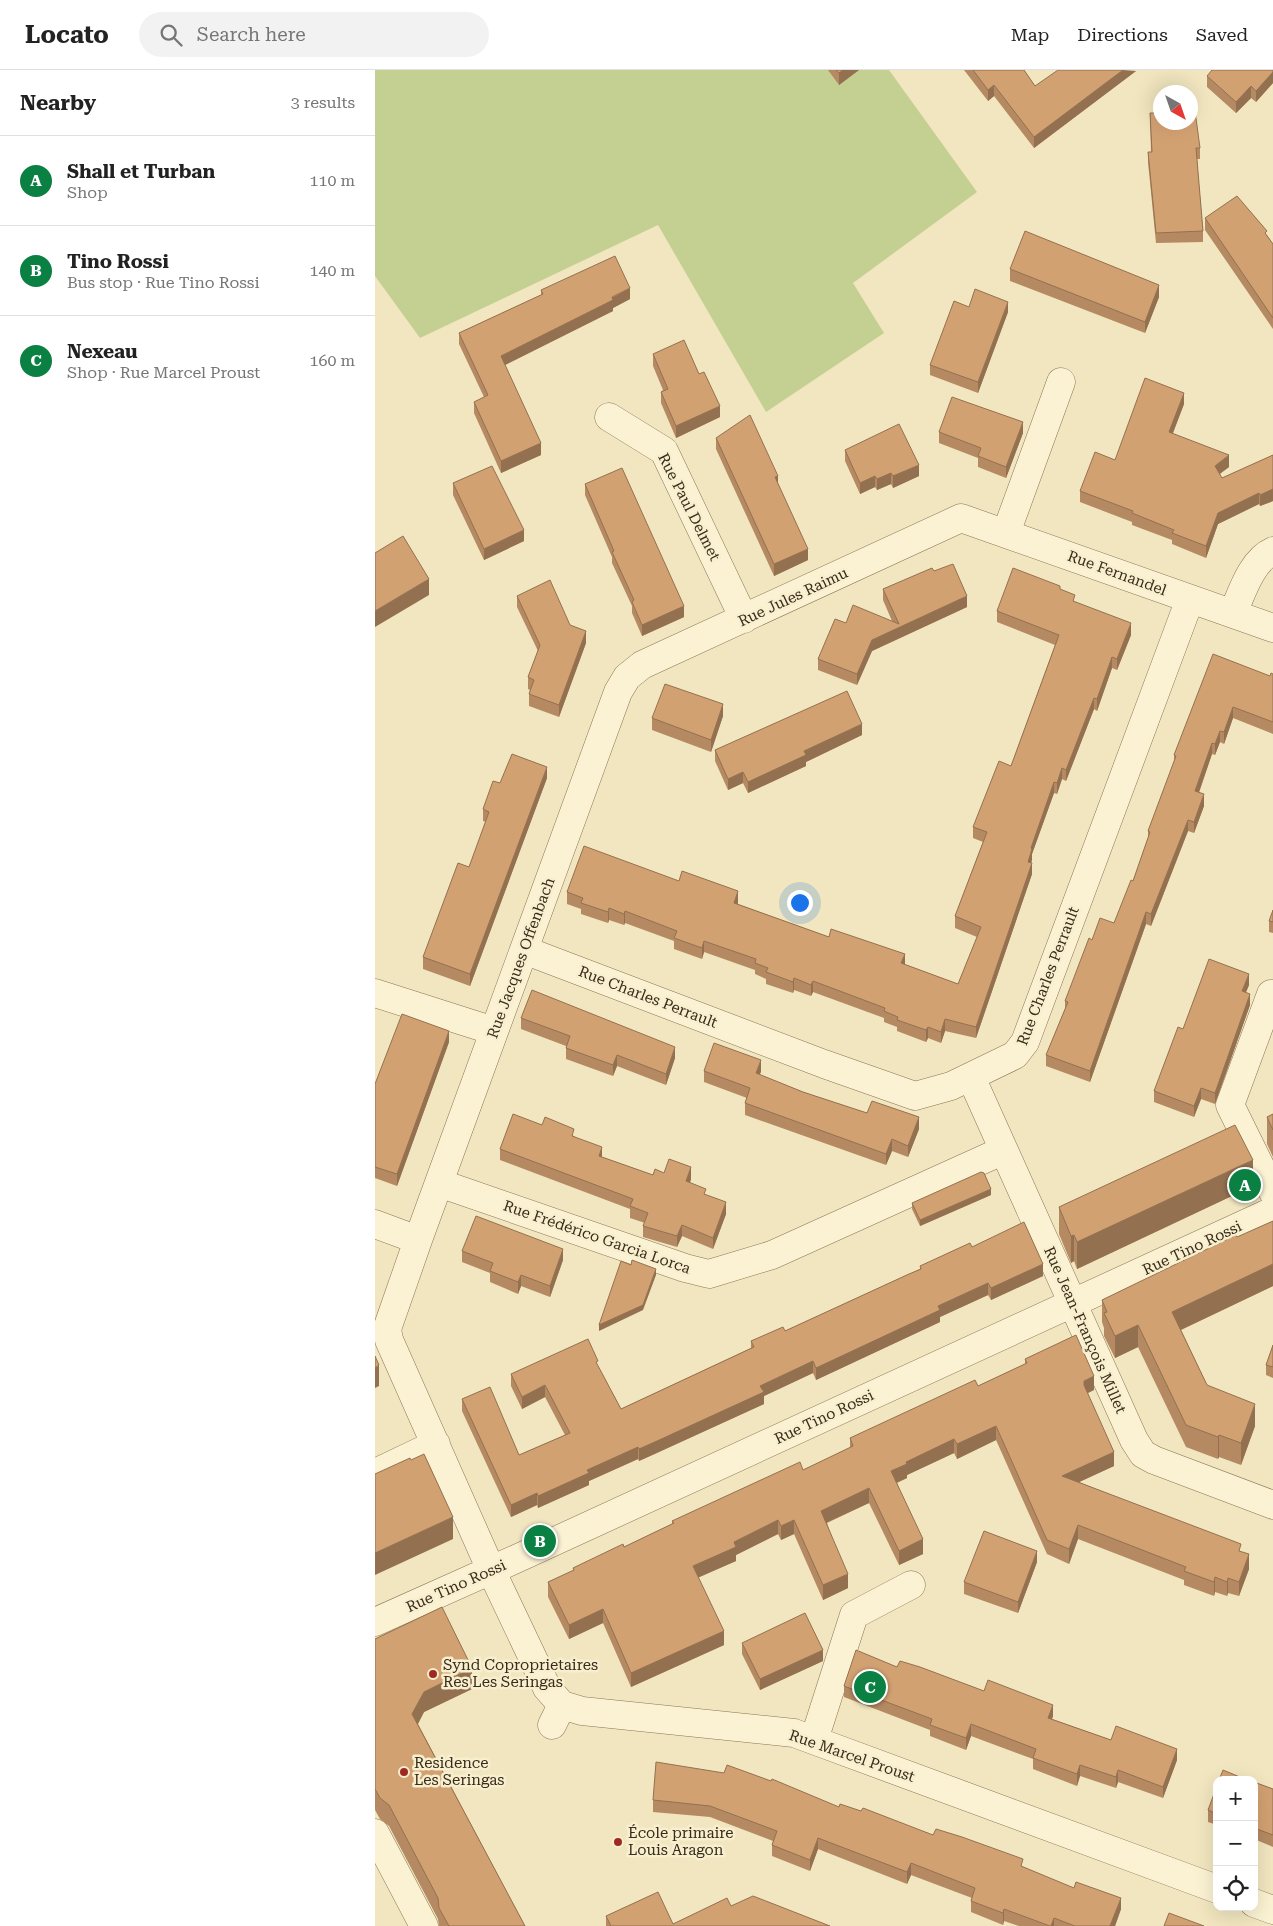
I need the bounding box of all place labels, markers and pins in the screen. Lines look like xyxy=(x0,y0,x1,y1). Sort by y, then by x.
pin: A xyxy=(1229,1166,1261,1204)
pin: B xyxy=(524,1522,556,1560)
place label: Synd Coproprietaires Res Les Seringas xyxy=(443,1656,598,1691)
marker: Synd Coproprietaires Res Les Seringas xyxy=(427,1668,439,1680)
pin: C xyxy=(854,1668,886,1706)
place label: Residence Les Seringas xyxy=(414,1754,505,1789)
marker: Residence Les Seringas xyxy=(398,1766,410,1778)
place label: École primaire Louis Aragon xyxy=(628,1824,734,1859)
marker: École primaire Louis Aragon xyxy=(612,1836,624,1848)

